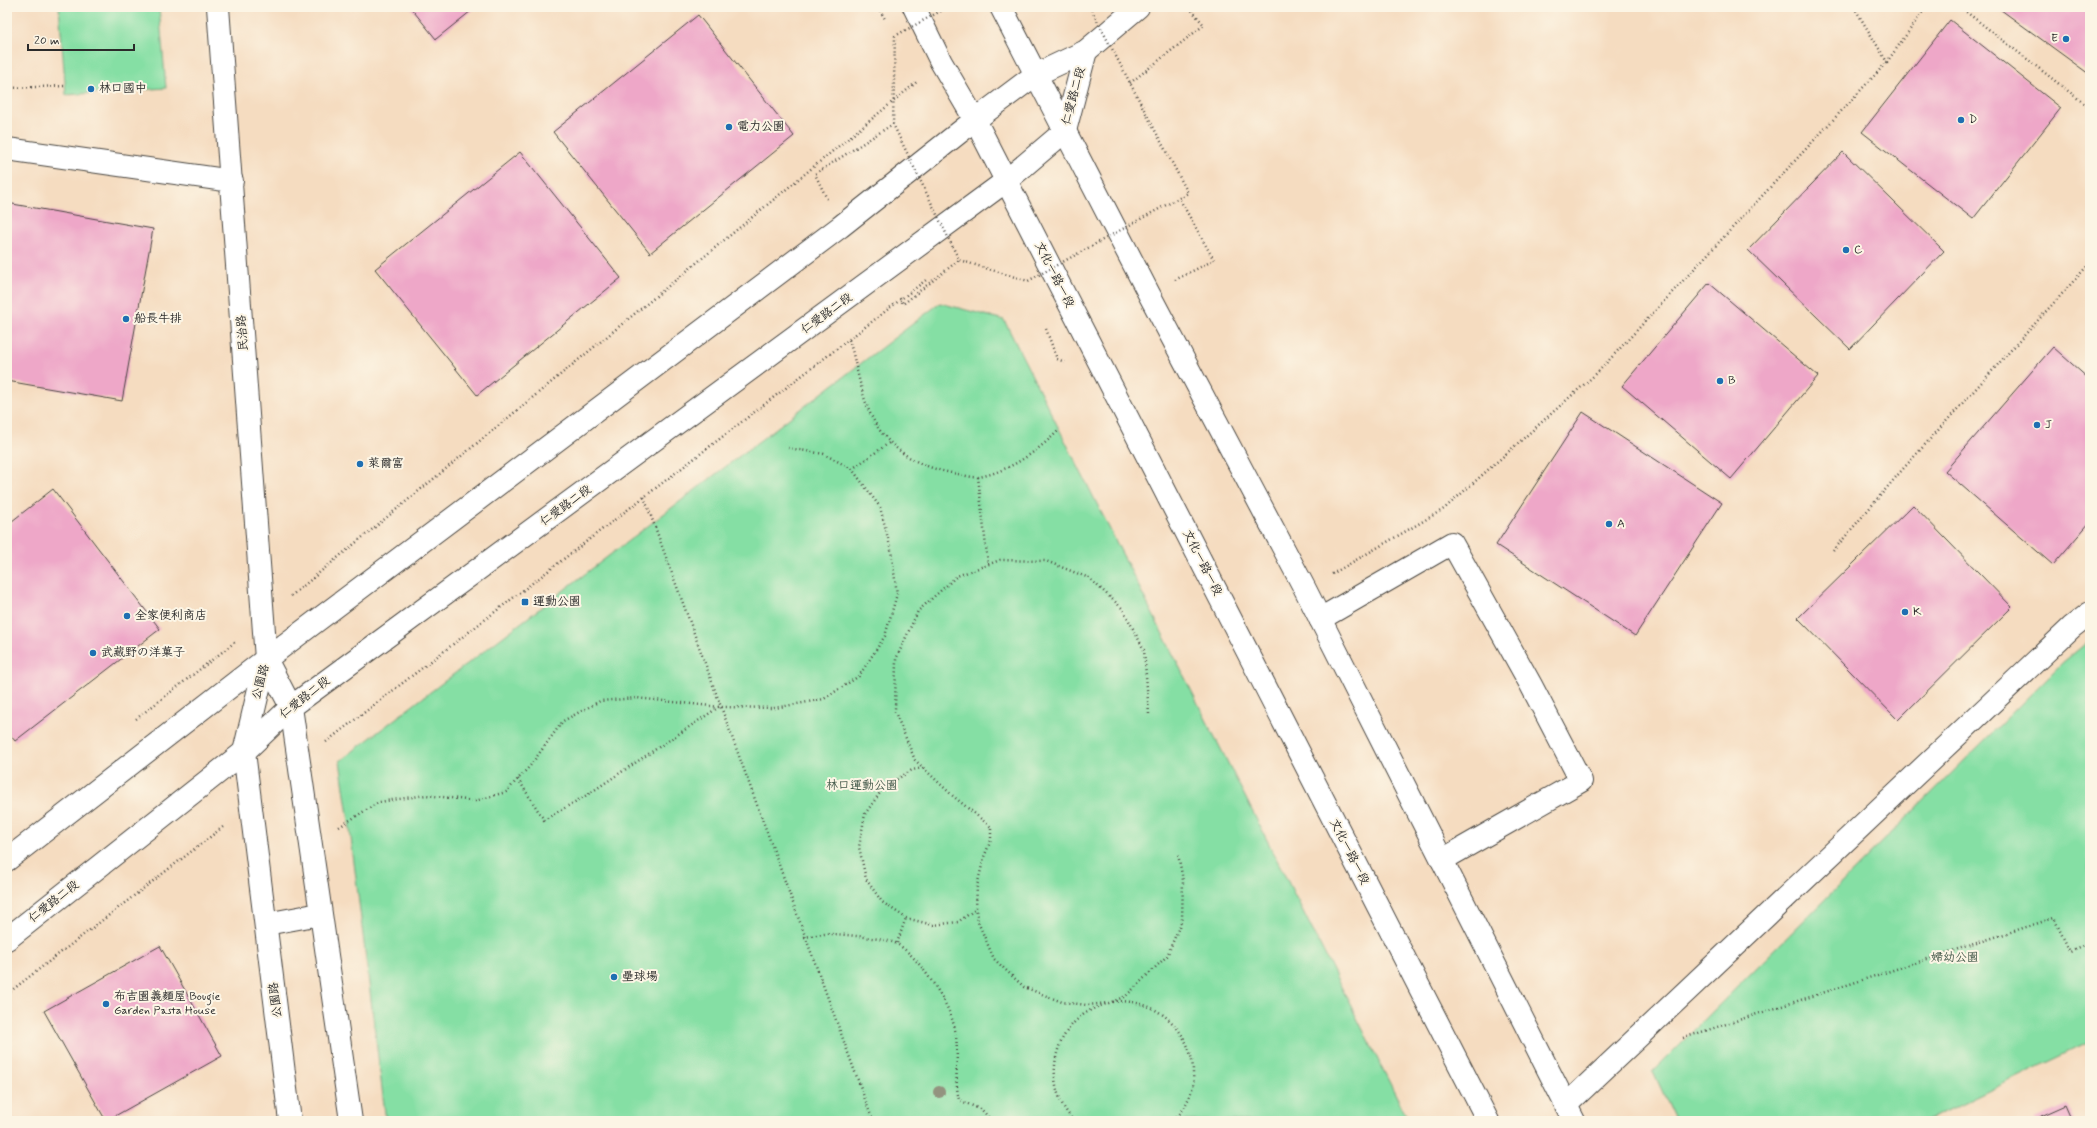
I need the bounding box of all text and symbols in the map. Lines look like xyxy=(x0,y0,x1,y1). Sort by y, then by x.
scale bar xyxy=(28,26,134,52)
place label: E xyxy=(2051,31,2058,47)
text: 20 m xyxy=(34,33,60,49)
marker: E xyxy=(2061,34,2071,44)
street label: 仁愛路二段 xyxy=(1059,65,1089,127)
place label: 林口國中 xyxy=(99,81,147,97)
marker: 林口國中 xyxy=(86,84,96,94)
place label: D xyxy=(1969,112,1977,128)
marker: D xyxy=(1956,115,1966,125)
place label: 電力公園 xyxy=(737,119,785,135)
marker: 電力公園 xyxy=(724,122,734,132)
street label: 文化一路一段 xyxy=(1031,239,1077,311)
place label: C xyxy=(1854,242,1863,258)
marker: C xyxy=(1841,245,1851,255)
street label: 仁愛路二段 xyxy=(798,290,856,338)
place label: 船長牛排 xyxy=(134,311,182,327)
marker: 船長牛排 xyxy=(121,314,131,324)
street label: 民治路 xyxy=(234,314,252,352)
place label: B xyxy=(1728,373,1736,389)
marker: B xyxy=(1715,376,1725,386)
place label: J xyxy=(2045,417,2052,433)
marker: J xyxy=(2032,420,2042,430)
place label: 萊爾富 xyxy=(368,456,404,472)
marker: 萊爾富 xyxy=(355,459,365,469)
street label: 仁愛路二段 xyxy=(537,482,595,530)
place label: A xyxy=(1617,516,1625,532)
marker: A xyxy=(1604,519,1614,529)
street label: 文化一路一段 xyxy=(1179,527,1225,599)
place label: 運動公園 xyxy=(533,594,581,610)
marker: 運動公園 xyxy=(520,597,530,607)
place label: K xyxy=(1913,604,1922,620)
marker: K xyxy=(1900,607,1910,617)
place label: 全家便利商店 xyxy=(135,608,207,624)
marker: 全家便利商店 xyxy=(122,611,132,621)
place label: 武藏野の洋菓子 xyxy=(101,645,185,661)
marker: 武藏野の洋菓子 xyxy=(88,648,98,658)
street label: 公園路 xyxy=(249,663,273,701)
street label: 仁愛路二段 xyxy=(276,673,334,723)
park label: 林口運動公園 xyxy=(826,778,898,794)
street label: 文化一路一段 xyxy=(1326,816,1372,888)
street label: 仁愛路二段 xyxy=(25,877,83,927)
park label: 婦幼公園 xyxy=(1931,950,1979,966)
place label: 壘球場 xyxy=(622,969,658,985)
marker: 壘球場 xyxy=(609,972,619,982)
street label: 公園路 xyxy=(266,981,286,1019)
place label: 布吉園義麵屋 Bougie Garden Pasta House xyxy=(114,989,221,1019)
marker: 布吉園義麵屋 Bougie Garden Pasta House xyxy=(101,999,111,1009)

